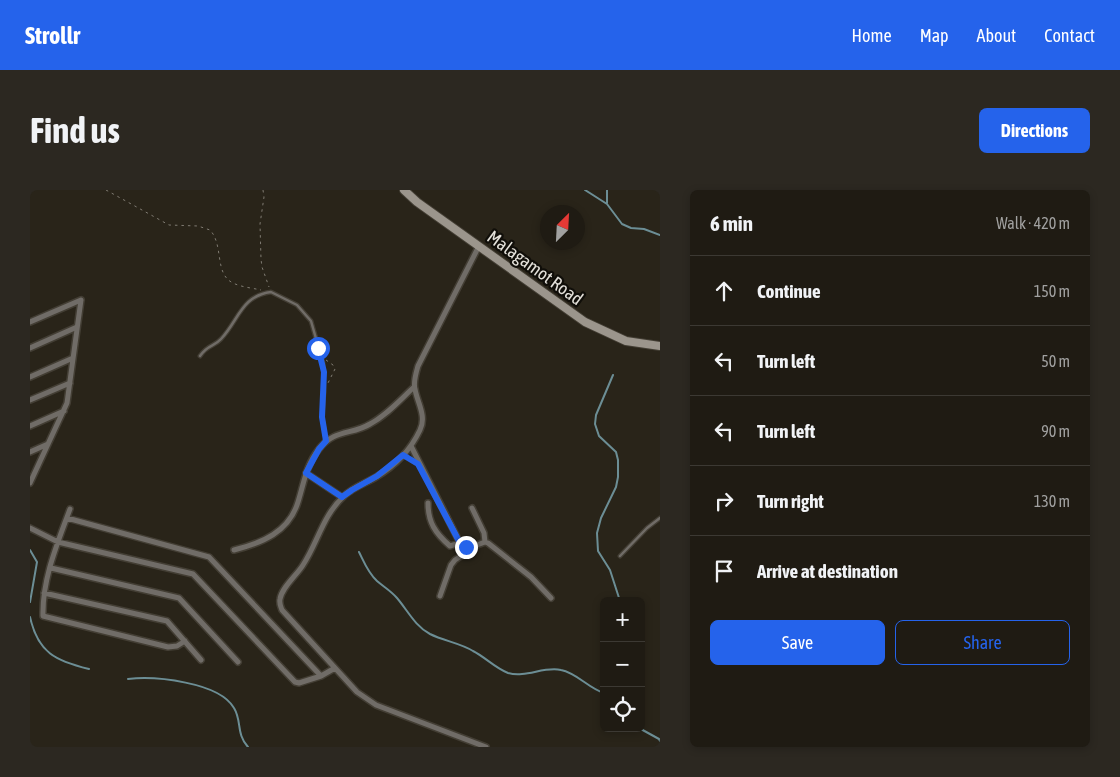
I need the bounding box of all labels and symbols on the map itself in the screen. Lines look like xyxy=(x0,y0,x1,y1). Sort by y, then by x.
north arrow xyxy=(540,205,585,250)
street label: Malagamot Road xyxy=(484,226,587,309)
route start xyxy=(307,337,330,360)
route end xyxy=(455,536,478,559)

